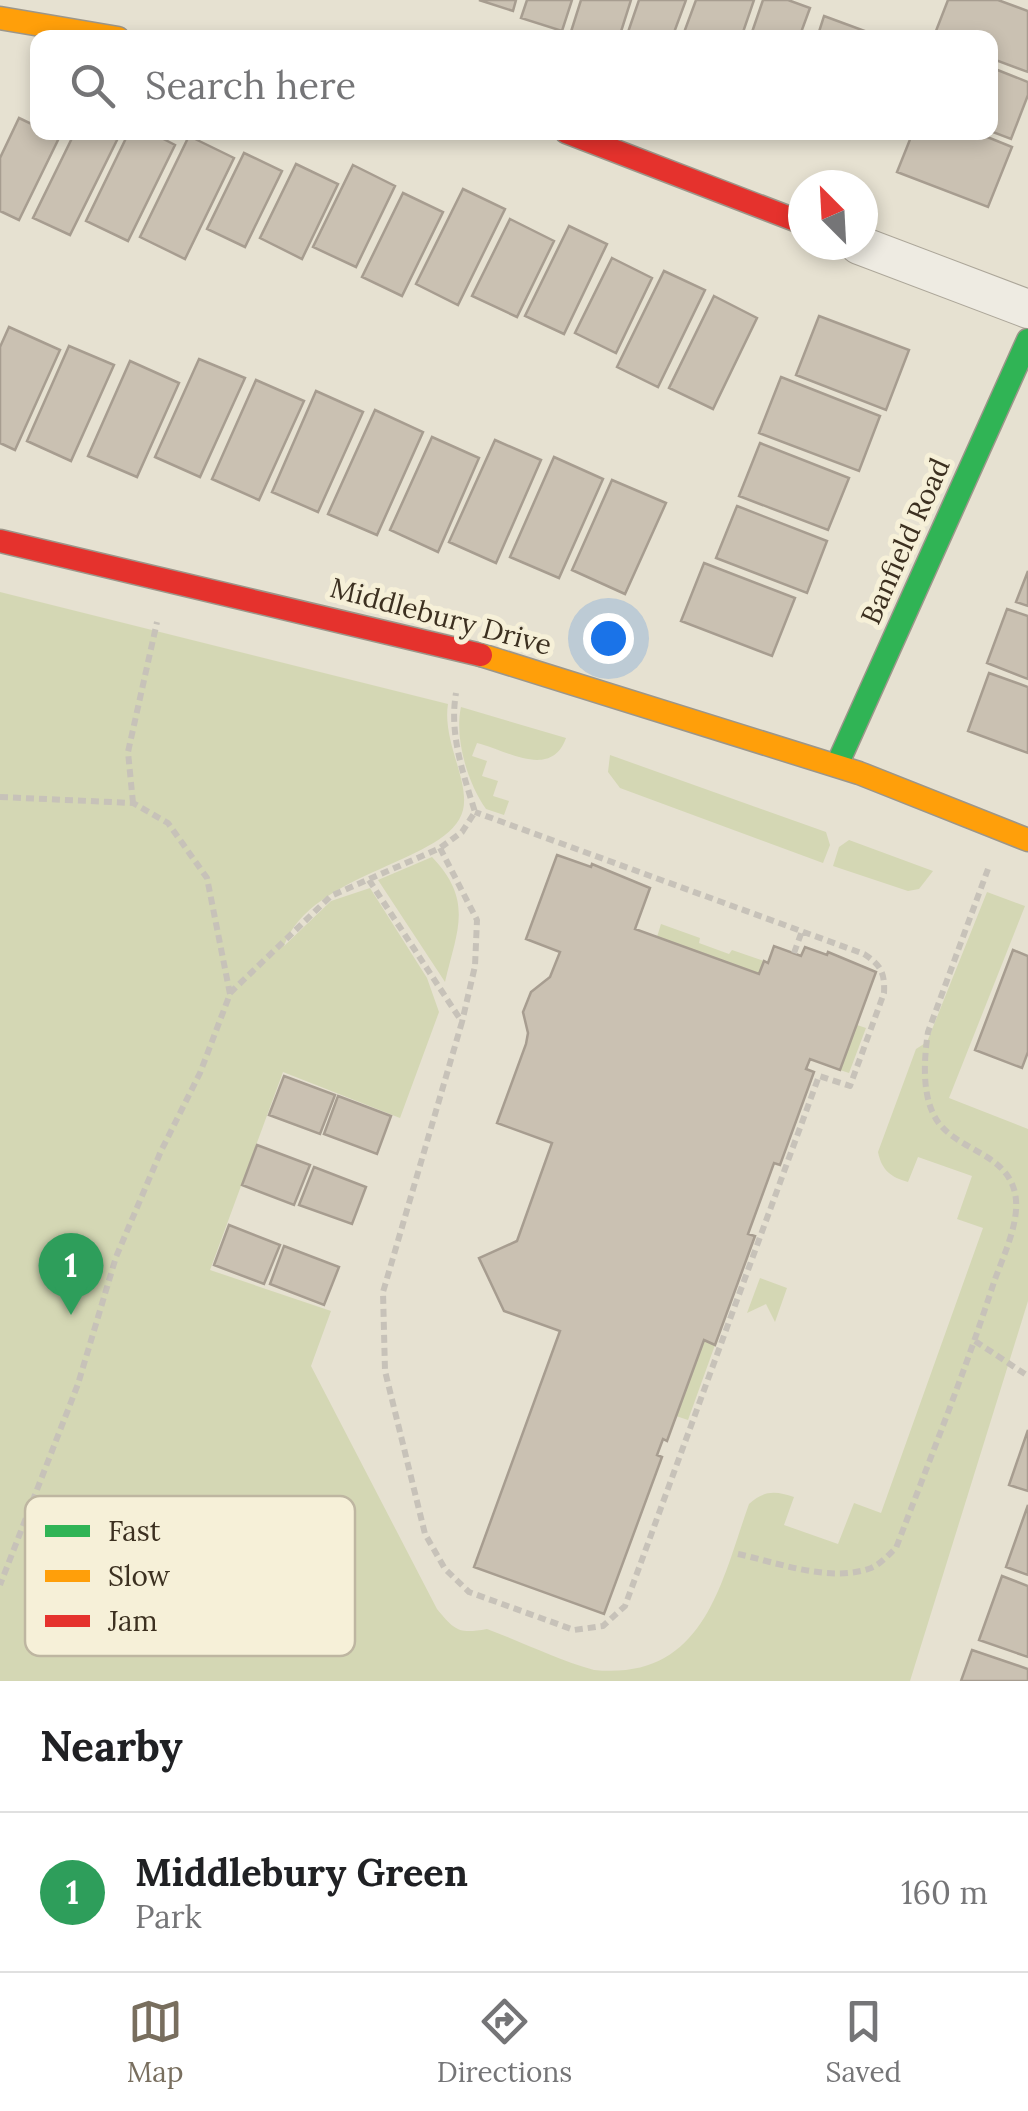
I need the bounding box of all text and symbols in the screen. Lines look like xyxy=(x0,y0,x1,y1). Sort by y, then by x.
search box xyxy=(30,30,998,140)
icon: search xyxy=(65,58,120,113)
text: Search here xyxy=(145,61,356,109)
north arrow xyxy=(788,170,878,260)
street label: Banfield Road xyxy=(852,452,958,630)
street label: Middlebury Drive xyxy=(326,569,556,663)
your location xyxy=(583,613,634,664)
pin: 1 xyxy=(38,1232,104,1315)
legend xyxy=(25,1496,355,1656)
text: Fast xyxy=(108,1513,161,1549)
text: Slow xyxy=(108,1558,171,1594)
text: Jam xyxy=(107,1603,158,1639)
text: Nearby xyxy=(40,1719,183,1773)
text: Middlebury Green xyxy=(135,1848,468,1896)
text: 1 xyxy=(66,1872,79,1913)
text: 160 m xyxy=(901,1872,988,1913)
text: Park xyxy=(135,1896,202,1937)
tab: Map xyxy=(127,1994,184,2090)
tab: Directions xyxy=(437,1994,572,2090)
tab: Saved xyxy=(826,1994,901,2090)

